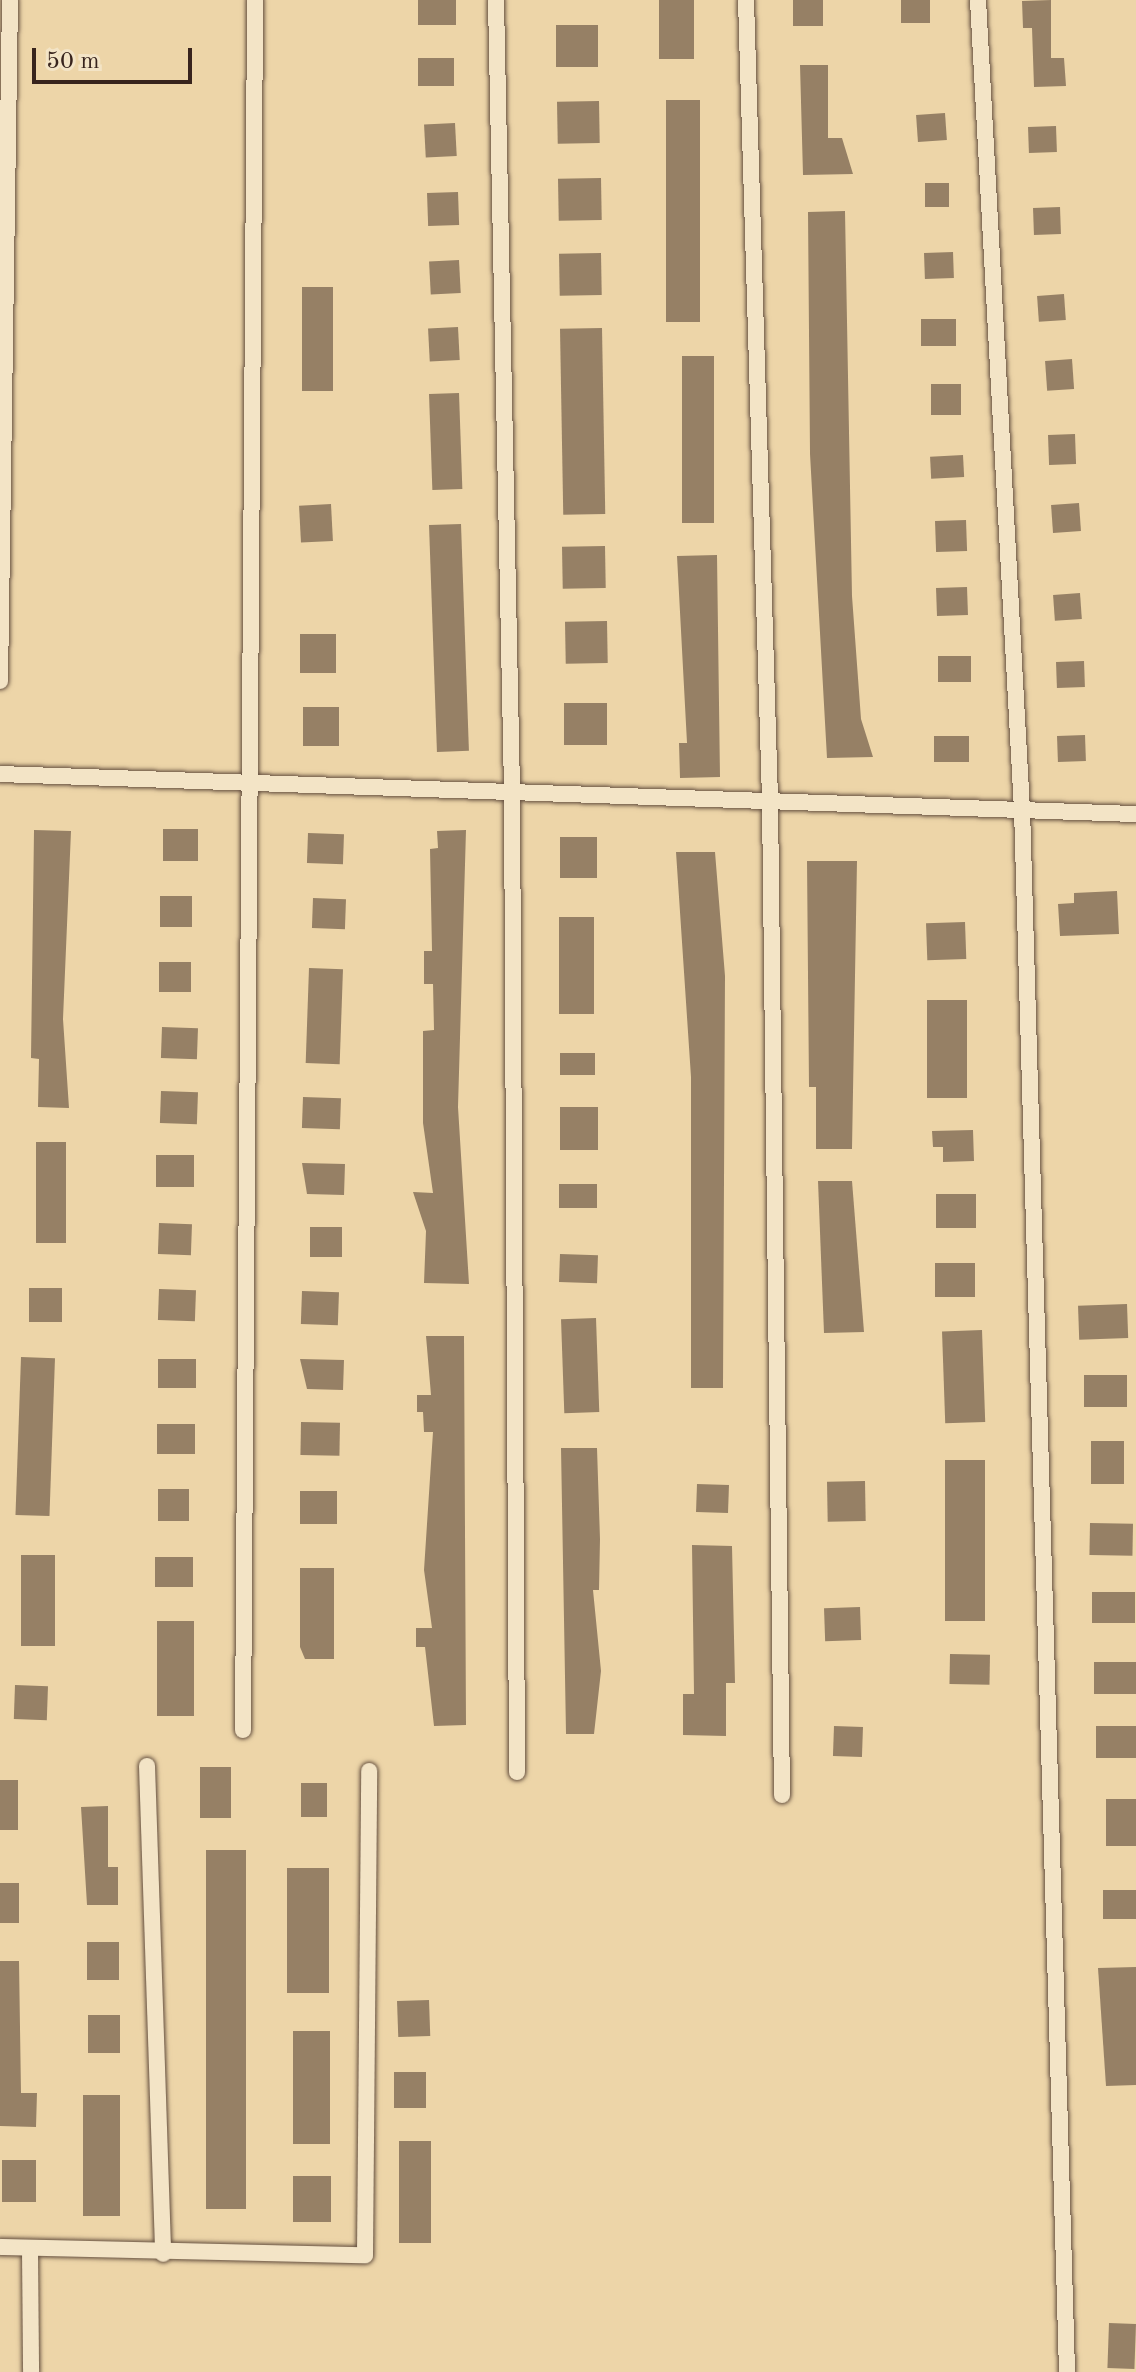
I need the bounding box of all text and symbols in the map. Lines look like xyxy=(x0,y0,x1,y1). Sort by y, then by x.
scale bar xyxy=(36,32,196,82)
text: 50 m xyxy=(46,50,100,74)

